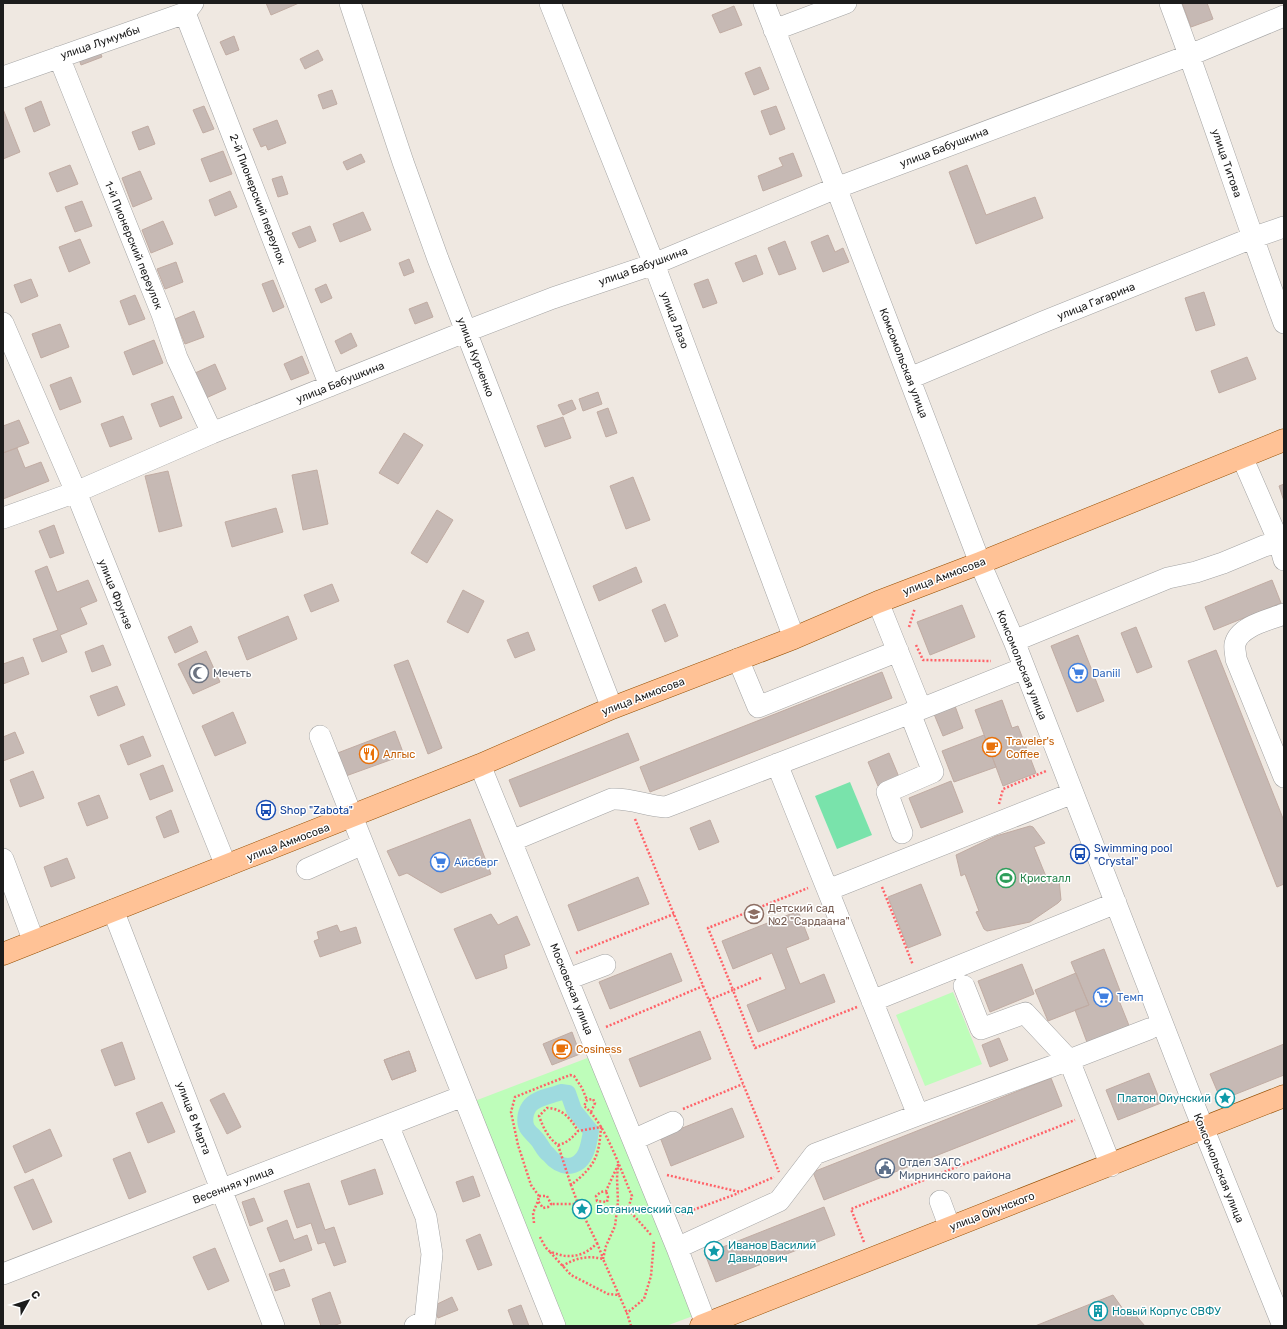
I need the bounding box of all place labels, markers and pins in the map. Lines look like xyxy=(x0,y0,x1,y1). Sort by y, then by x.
mosque icon: Мечеть xyxy=(188,662,210,684)
supermarket icon: Daniil xyxy=(1067,662,1089,684)
place label: Мечеть xyxy=(213,667,252,680)
place label: Daniil xyxy=(1092,667,1120,680)
place label: Traveler's Coffee xyxy=(1006,735,1055,761)
cafe icon: Traveler's Coffee xyxy=(981,736,1003,758)
restaurant icon: Алгыс xyxy=(358,743,380,765)
place label: Алгыс xyxy=(383,748,415,761)
bus stop icon: Shop "Zabota" xyxy=(255,799,277,821)
place label: Shop "Zabota" xyxy=(280,804,353,817)
place label: Swimming pool "Crystal" xyxy=(1094,842,1172,868)
bus stop icon: Swimming pool "Crystal" xyxy=(1069,843,1091,865)
supermarket icon: Айсберг xyxy=(429,851,451,873)
place label: Айсберг xyxy=(454,856,498,869)
sports icon: Кристалл xyxy=(995,867,1017,889)
place label: Кристалл xyxy=(1020,872,1071,885)
place label: Детский сад №2 "Сардаана" xyxy=(768,902,850,928)
school or university icon: Детский сад №2 "Сардаана" xyxy=(743,903,765,925)
supermarket icon: Темп xyxy=(1092,986,1114,1008)
place label: Темп xyxy=(1117,991,1144,1004)
cafe icon: Cosiness xyxy=(551,1038,573,1060)
place label: Cosiness xyxy=(576,1043,622,1056)
place icon: Платон Ойунский xyxy=(1214,1087,1236,1109)
place label: Платон Ойунский xyxy=(1117,1092,1211,1105)
place label: Отдел ЗАГС Мирнинского района xyxy=(899,1156,1011,1182)
public building icon: Отдел ЗАГС Мирнинского района xyxy=(874,1157,896,1179)
place icon: Ботанический сад xyxy=(571,1198,593,1220)
place label: Ботанический сад xyxy=(596,1203,694,1216)
place label: Иванов Василий Давыдович xyxy=(728,1239,816,1265)
place icon: Иванов Василий Давыдович xyxy=(703,1240,725,1262)
building icon: Новый Корпус СВФУ xyxy=(1087,1300,1109,1322)
place label: Новый Корпус СВФУ xyxy=(1112,1305,1221,1318)

